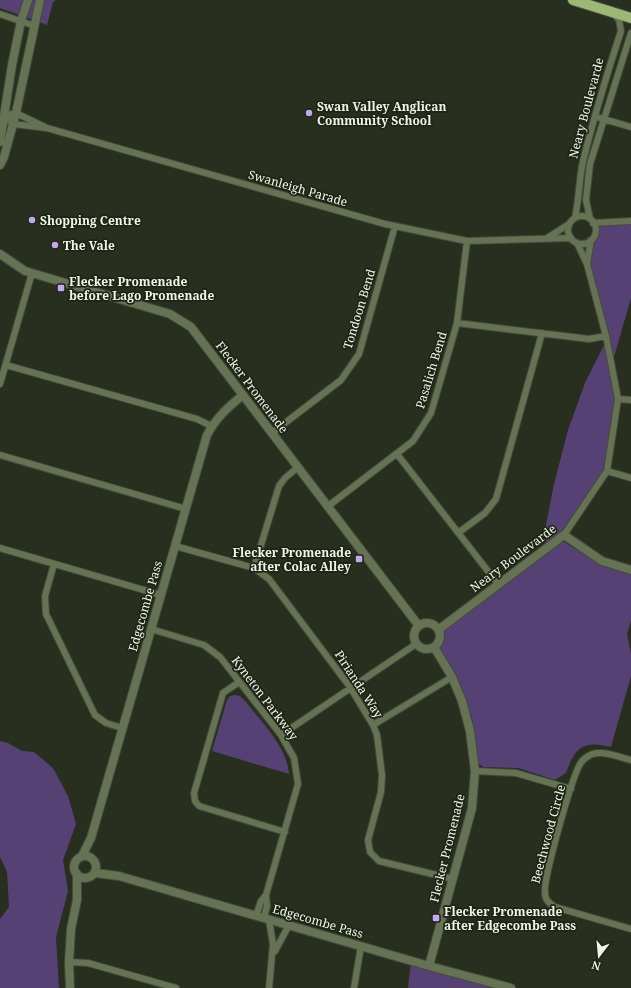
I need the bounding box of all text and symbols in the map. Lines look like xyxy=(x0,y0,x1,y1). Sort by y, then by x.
street label: Neary Boulevarde xyxy=(564,56,608,160)
place label: Swan Valley Anglican Community School xyxy=(317,98,446,129)
marker: Swan Valley Anglican Community School xyxy=(304,108,314,118)
street label: Swanleigh Parade xyxy=(246,166,350,210)
place label: Shopping Centre xyxy=(40,212,141,229)
marker: Shopping Centre xyxy=(27,215,37,225)
place label: The Vale xyxy=(63,237,115,254)
marker: The Vale xyxy=(50,240,60,250)
street label: Tondoon Bend xyxy=(339,266,379,351)
place label: Flecker Promenade before Lago Promenade xyxy=(69,273,214,304)
marker: Flecker Promenade before Lago Promenade xyxy=(56,283,66,293)
street label: Pasalich Bend xyxy=(411,329,451,411)
street label: Flecker Promenade xyxy=(212,338,292,436)
street label: Neary Boulevarde xyxy=(467,520,559,596)
place label: Flecker Promenade after Colac Alley xyxy=(233,544,351,575)
marker: Flecker Promenade after Colac Alley xyxy=(354,554,364,564)
street label: Edgecombe Pass xyxy=(124,559,166,653)
street label: Pirianda Way xyxy=(331,647,387,721)
street label: Kyneton Parkway xyxy=(228,652,302,744)
street label: Beechwood Circle xyxy=(527,783,569,885)
street label: Flecker Promenade xyxy=(425,792,469,904)
street label: Edgecombe Pass xyxy=(271,900,365,942)
place label: Flecker Promenade after Edgecombe Pass xyxy=(444,903,576,934)
marker: Flecker Promenade after Edgecombe Pass xyxy=(431,913,441,923)
north arrow xyxy=(579,936,619,976)
text: N xyxy=(590,958,602,974)

